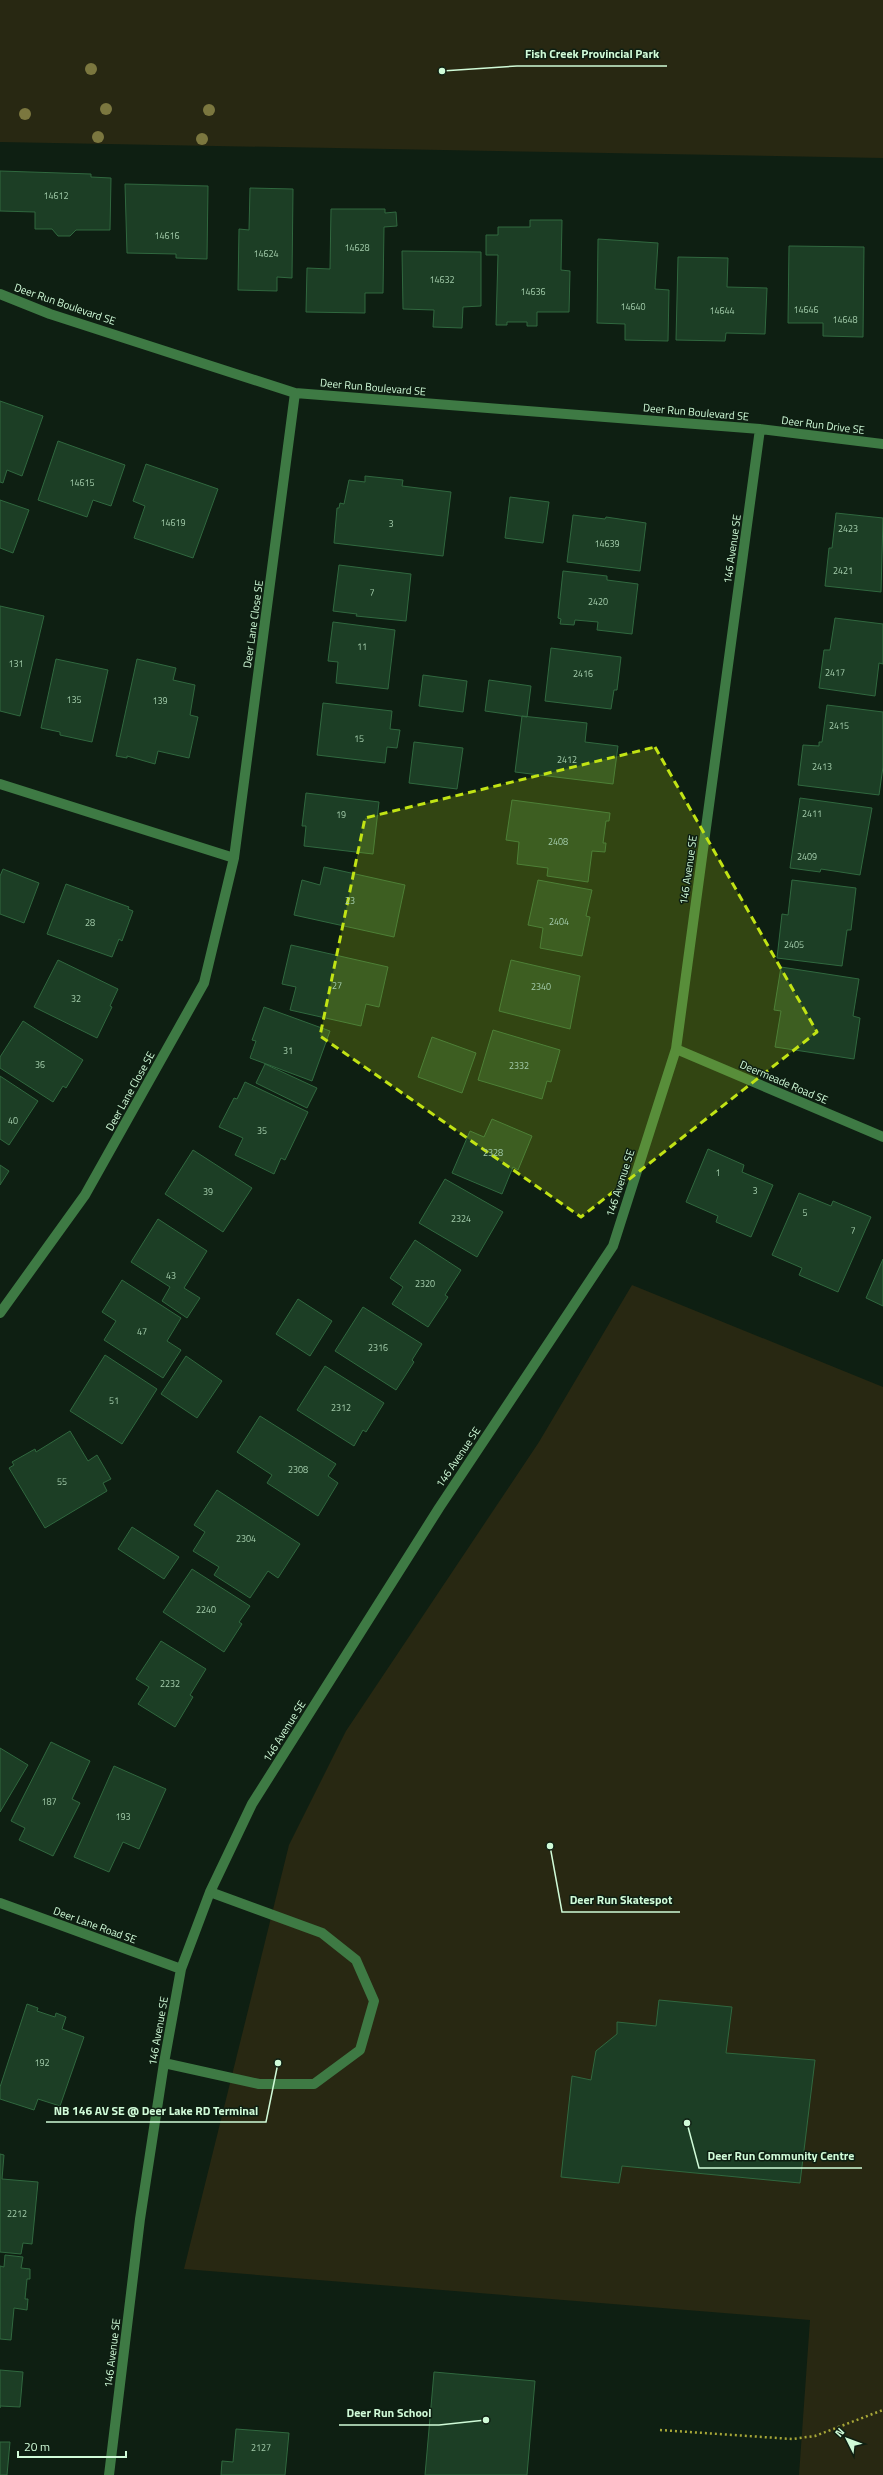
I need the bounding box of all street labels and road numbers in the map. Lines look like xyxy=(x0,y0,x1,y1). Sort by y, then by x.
street label: Deer Run Boulevard SE xyxy=(12,279,118,329)
street label: Deer Run Boulevard SE xyxy=(319,374,427,400)
street label: Deer Run Boulevard SE xyxy=(642,399,750,425)
street label: Deer Run Drive SE xyxy=(780,412,866,438)
street label: 146 Avenue SE xyxy=(719,513,745,585)
street label: Deer Lane Close SE xyxy=(239,579,267,669)
street label: 146 Avenue SE xyxy=(675,834,701,906)
street label: Deer Lane Close SE xyxy=(102,1048,158,1134)
street label: Deermeade Road SE xyxy=(737,1056,831,1108)
street label: 146 Avenue SE xyxy=(602,1147,638,1219)
street label: 146 Avenue SE xyxy=(432,1424,484,1490)
street label: 146 Avenue SE xyxy=(259,1697,309,1765)
street label: Deer Lane Road SE xyxy=(51,1903,139,1947)
street label: 146 Avenue SE xyxy=(144,1995,172,2067)
street label: 146 Avenue SE xyxy=(100,2317,124,2389)

